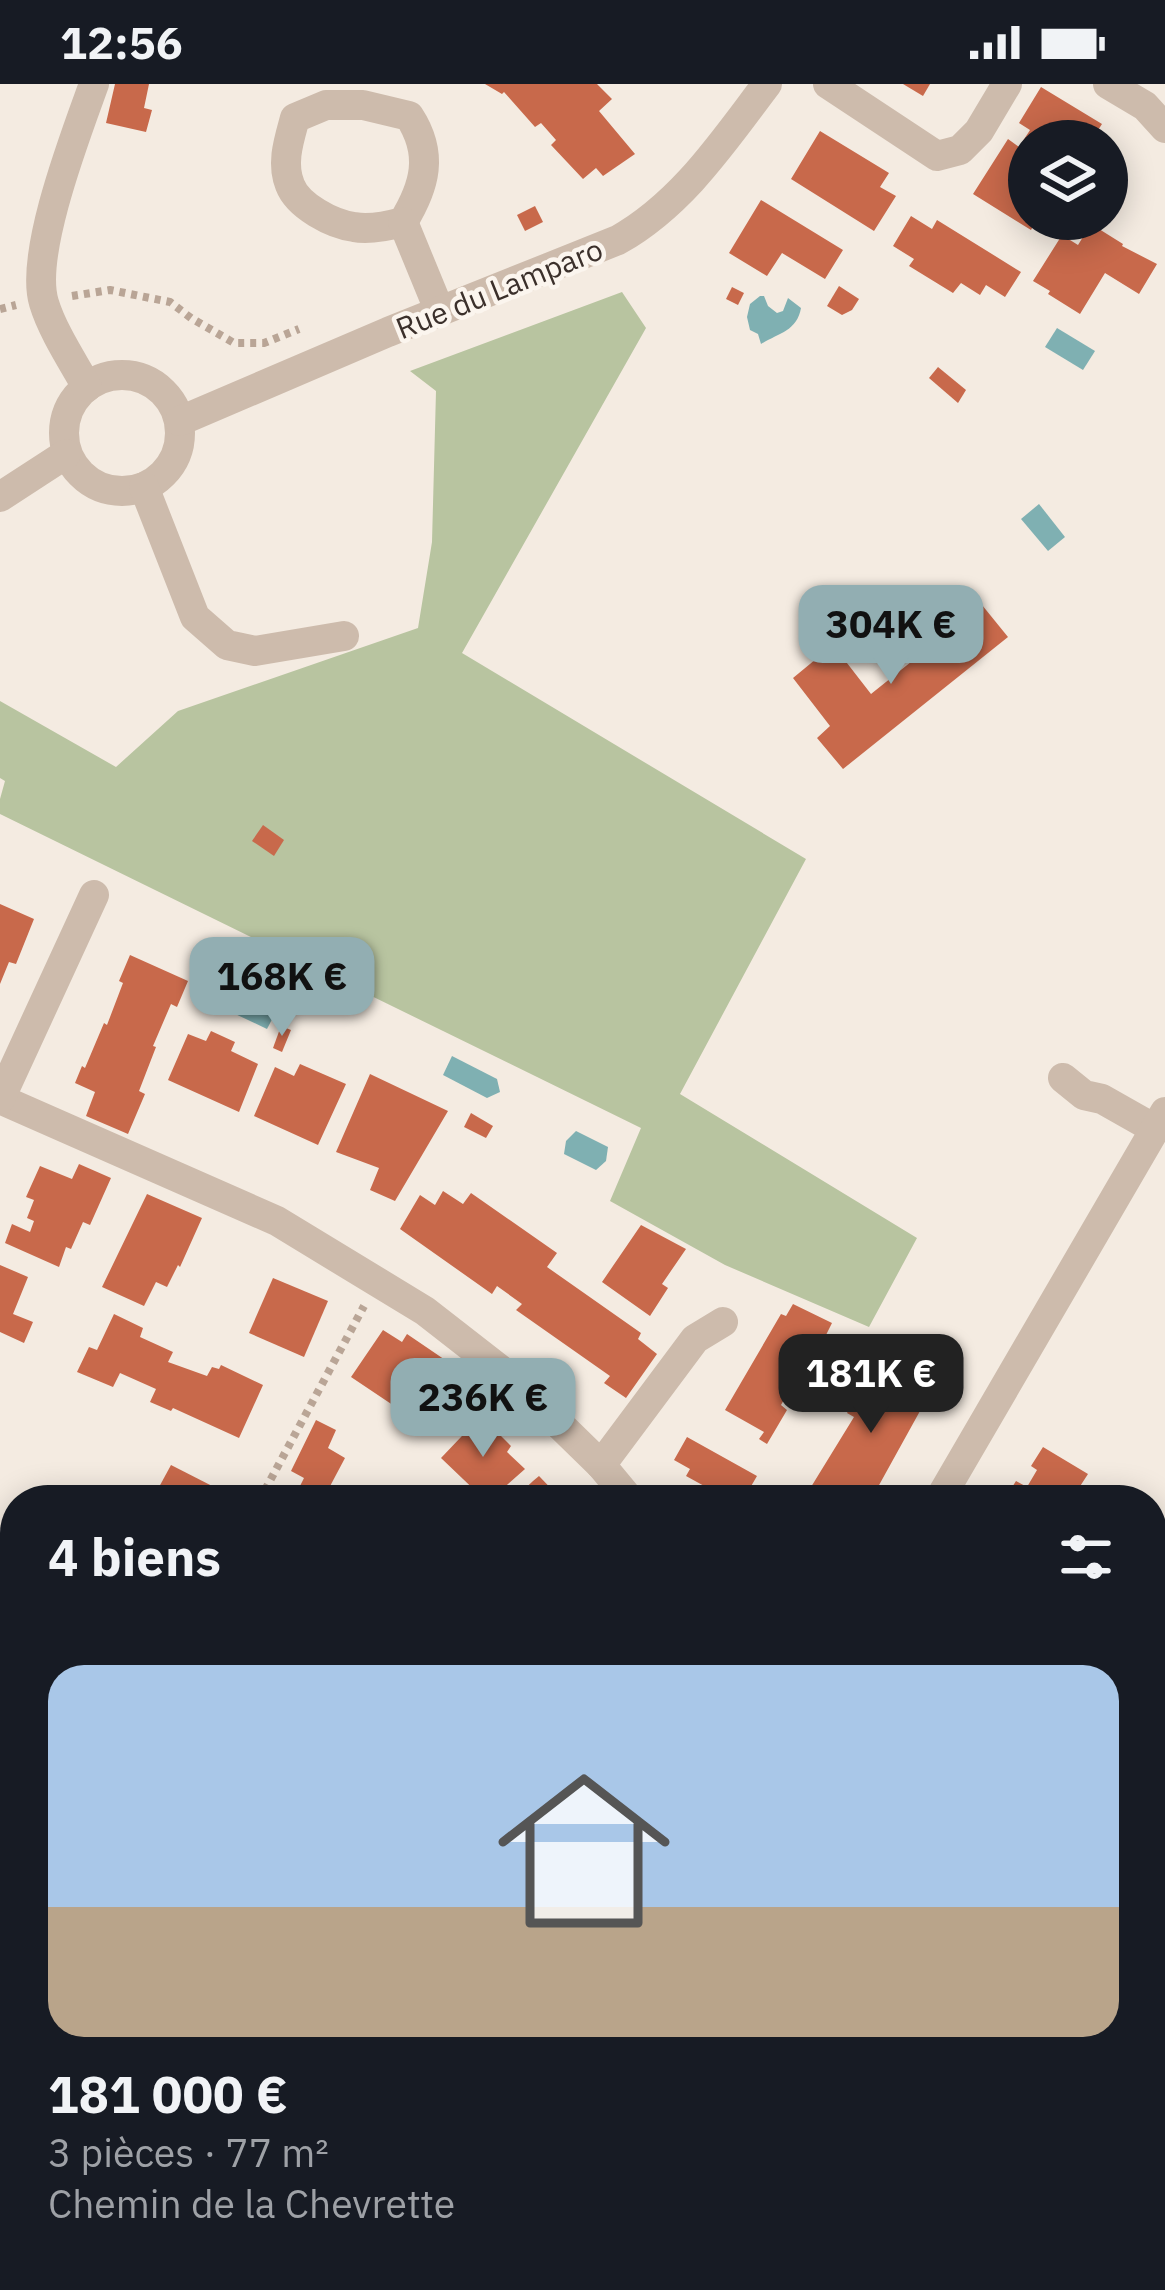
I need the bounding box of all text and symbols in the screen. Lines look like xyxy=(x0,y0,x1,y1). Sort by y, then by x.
text: 12:56 xyxy=(60,13,183,71)
map controls xyxy=(1008,120,1128,240)
button: layers xyxy=(1008,120,1128,240)
street label: Rue du Lamparo xyxy=(390,229,608,347)
pin: 304K € xyxy=(793,585,989,687)
text: 304K € xyxy=(825,598,957,649)
pin: 168K € xyxy=(184,937,380,1039)
text: 168K € xyxy=(216,950,348,1001)
pin: 181K € xyxy=(773,1334,969,1436)
text: 181K € xyxy=(805,1347,937,1398)
pin: 236K € xyxy=(385,1358,581,1460)
text: 236K € xyxy=(417,1371,549,1422)
text: 4 biens xyxy=(48,1524,221,1590)
icon: filters xyxy=(1053,1524,1119,1590)
icon: home xyxy=(476,1743,692,1959)
text: 181 000 € xyxy=(48,2061,288,2127)
text: 3 pièces · 77 m² xyxy=(48,2127,329,2178)
text: Chemin de la Chevrette xyxy=(48,2178,455,2229)

